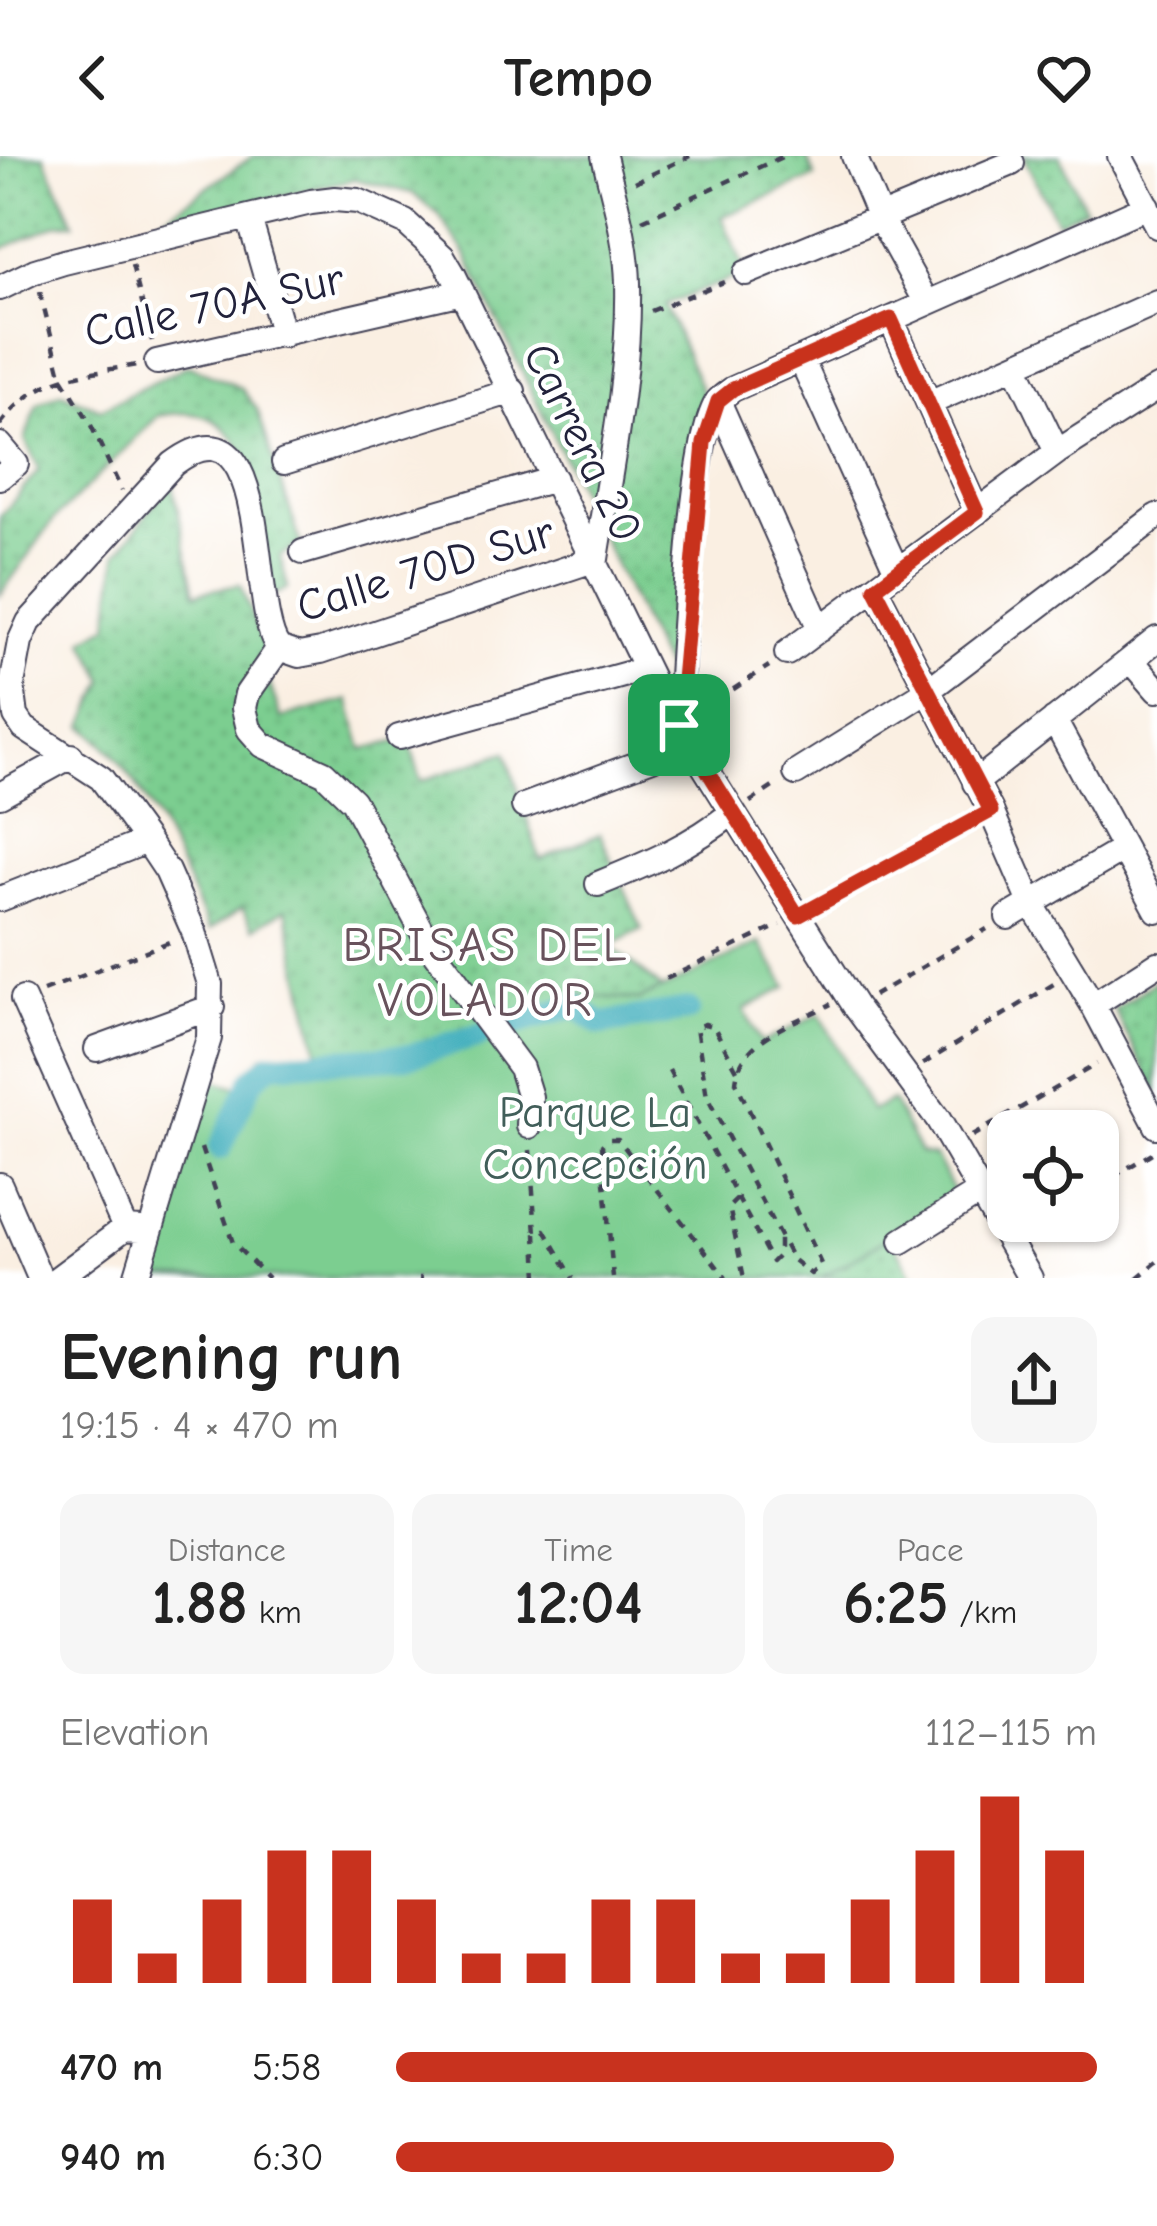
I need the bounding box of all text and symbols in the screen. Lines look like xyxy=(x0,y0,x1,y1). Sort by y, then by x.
icon: back xyxy=(60,45,126,111)
icon: heart xyxy=(1031,45,1097,111)
text: Tempo xyxy=(504,47,653,110)
street label: Calle 70A Sur xyxy=(80,252,349,358)
street label: Carrera 20 xyxy=(513,335,653,550)
street label: Calle 70D Sur xyxy=(291,505,560,633)
pin xyxy=(628,674,730,776)
icon: arrive xyxy=(646,692,712,758)
district label: BRISAS DEL VOLADOR xyxy=(342,918,630,1028)
park label: Parque La Concepción xyxy=(482,1086,708,1190)
map controls xyxy=(987,1110,1119,1242)
button: locate xyxy=(987,1110,1119,1242)
button: share xyxy=(971,1317,1097,1443)
text: Evening run xyxy=(60,1320,402,1396)
text: 19:15 · 4 × 470 m xyxy=(60,1403,339,1448)
text: Distance xyxy=(168,1531,286,1569)
text: Time xyxy=(544,1531,613,1569)
text: Pace xyxy=(897,1531,963,1569)
text: 1.88 xyxy=(152,1569,248,1638)
text: 12:04 xyxy=(514,1569,643,1638)
text: 6:25 xyxy=(843,1569,949,1638)
text: km xyxy=(248,1593,302,1631)
text: /km xyxy=(949,1593,1017,1631)
text: Elevation xyxy=(60,1710,209,1755)
text: 112–115 m xyxy=(925,1710,1097,1755)
text: 470 m xyxy=(60,2045,163,2090)
text: 5:58 xyxy=(252,2045,321,2090)
text: 940 m xyxy=(60,2135,166,2180)
text: 6:30 xyxy=(252,2135,324,2180)

